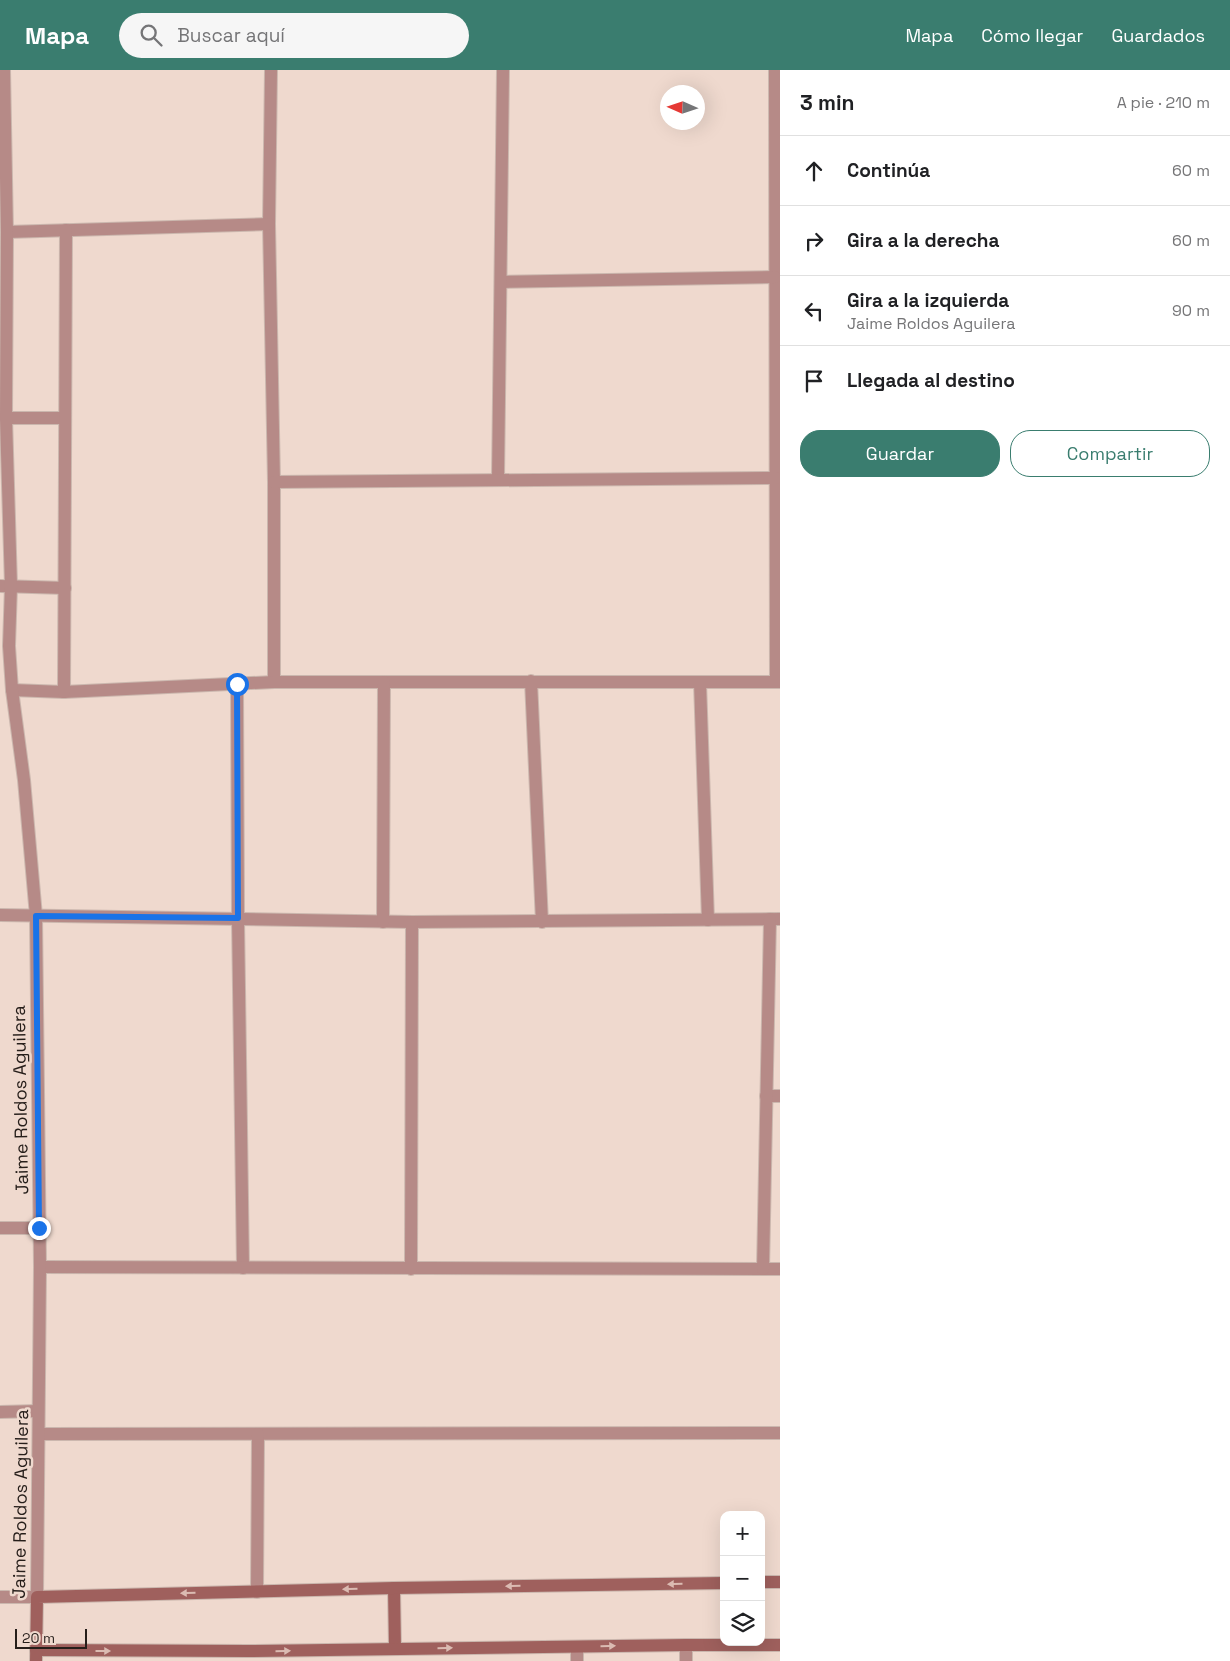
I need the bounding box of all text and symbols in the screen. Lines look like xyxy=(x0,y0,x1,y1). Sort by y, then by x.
search box xyxy=(119,13,469,58)
text: Mapa xyxy=(25,20,89,51)
icon: search xyxy=(137,21,165,49)
text: Buscar aquí xyxy=(177,23,285,48)
text: Mapa xyxy=(905,24,953,47)
text: Cómo llegar xyxy=(981,24,1083,47)
text: Guardados xyxy=(1111,24,1205,47)
north arrow xyxy=(660,85,705,130)
text: 3 min xyxy=(800,89,855,116)
text: A pie · 210 m xyxy=(1117,92,1210,113)
icon: ahead xyxy=(800,157,828,185)
text: Continúa xyxy=(847,158,930,183)
text: 60 m xyxy=(1172,160,1210,181)
icon: right xyxy=(800,227,828,255)
text: Gira a la derecha xyxy=(847,228,999,253)
text: 60 m xyxy=(1172,230,1210,251)
text: Gira a la izquierda xyxy=(847,288,1009,313)
icon: left xyxy=(800,297,828,325)
text: 90 m xyxy=(1172,300,1210,321)
text: Jaime Roldos Aguilera xyxy=(847,313,1015,334)
icon: arrive xyxy=(800,367,828,395)
text: Llegada al destino xyxy=(847,368,1015,393)
button: Guardar xyxy=(800,430,1000,477)
button: Compartir xyxy=(1010,430,1210,477)
route start xyxy=(226,673,249,696)
street label: Jaime Roldos Aguilera xyxy=(7,1005,33,1195)
route end xyxy=(28,1217,51,1240)
street label: Jaime Roldos Aguilera xyxy=(7,1409,33,1599)
map controls xyxy=(720,1511,765,1646)
button: + xyxy=(720,1511,765,1556)
button: − xyxy=(720,1556,765,1601)
one-way arrow xyxy=(667,1580,683,1588)
one-way arrow xyxy=(504,1582,520,1590)
one-way arrow xyxy=(342,1586,358,1594)
one-way arrow xyxy=(179,1590,195,1598)
button: layers xyxy=(720,1601,765,1646)
scale bar xyxy=(15,1626,88,1649)
text: 20 m xyxy=(22,1629,55,1647)
one-way arrow xyxy=(600,1642,616,1650)
one-way arrow xyxy=(437,1644,453,1652)
one-way arrow xyxy=(95,1647,111,1655)
one-way arrow xyxy=(275,1647,291,1655)

